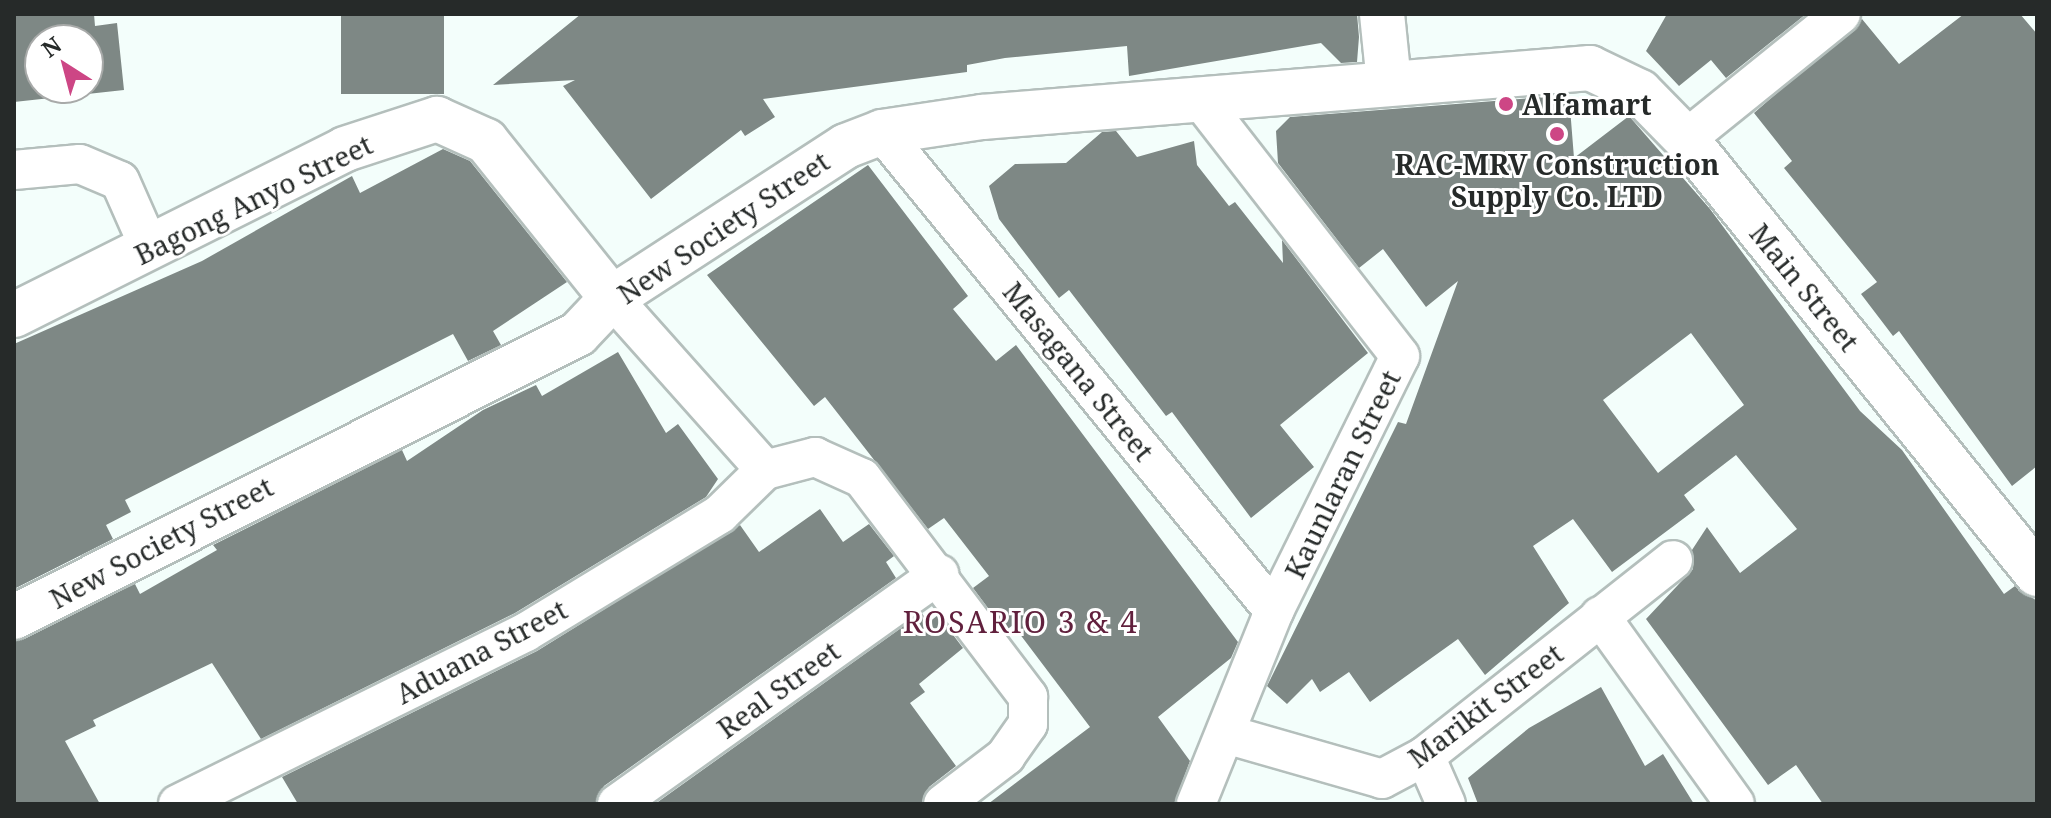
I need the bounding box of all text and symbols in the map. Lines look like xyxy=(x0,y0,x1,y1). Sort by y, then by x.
north arrow xyxy=(24,24,104,104)
text: N xyxy=(35,29,67,63)
place label: Alfamart xyxy=(1522,87,1652,121)
marker: Alfamart xyxy=(1497,95,1515,113)
marker: RAC-MRV Construction Supply Co. LTD xyxy=(1548,125,1566,143)
street label: Bagong Anyo Street xyxy=(129,127,377,271)
street label: New Society Street xyxy=(611,144,835,310)
place label: RAC-MRV Construction Supply Co. LTD xyxy=(1395,147,1719,213)
street label: Main Street xyxy=(1743,216,1867,358)
street label: Masagana Street xyxy=(997,275,1161,467)
street label: Kaunlaran Street xyxy=(1277,364,1407,584)
street label: New Society Street xyxy=(44,469,278,615)
street label: Aduana Street xyxy=(390,592,572,710)
district label: ROSARIO 3 & 4 xyxy=(903,604,1139,640)
street label: Real Street xyxy=(710,633,846,745)
street label: Marikit Street xyxy=(1401,636,1569,774)

